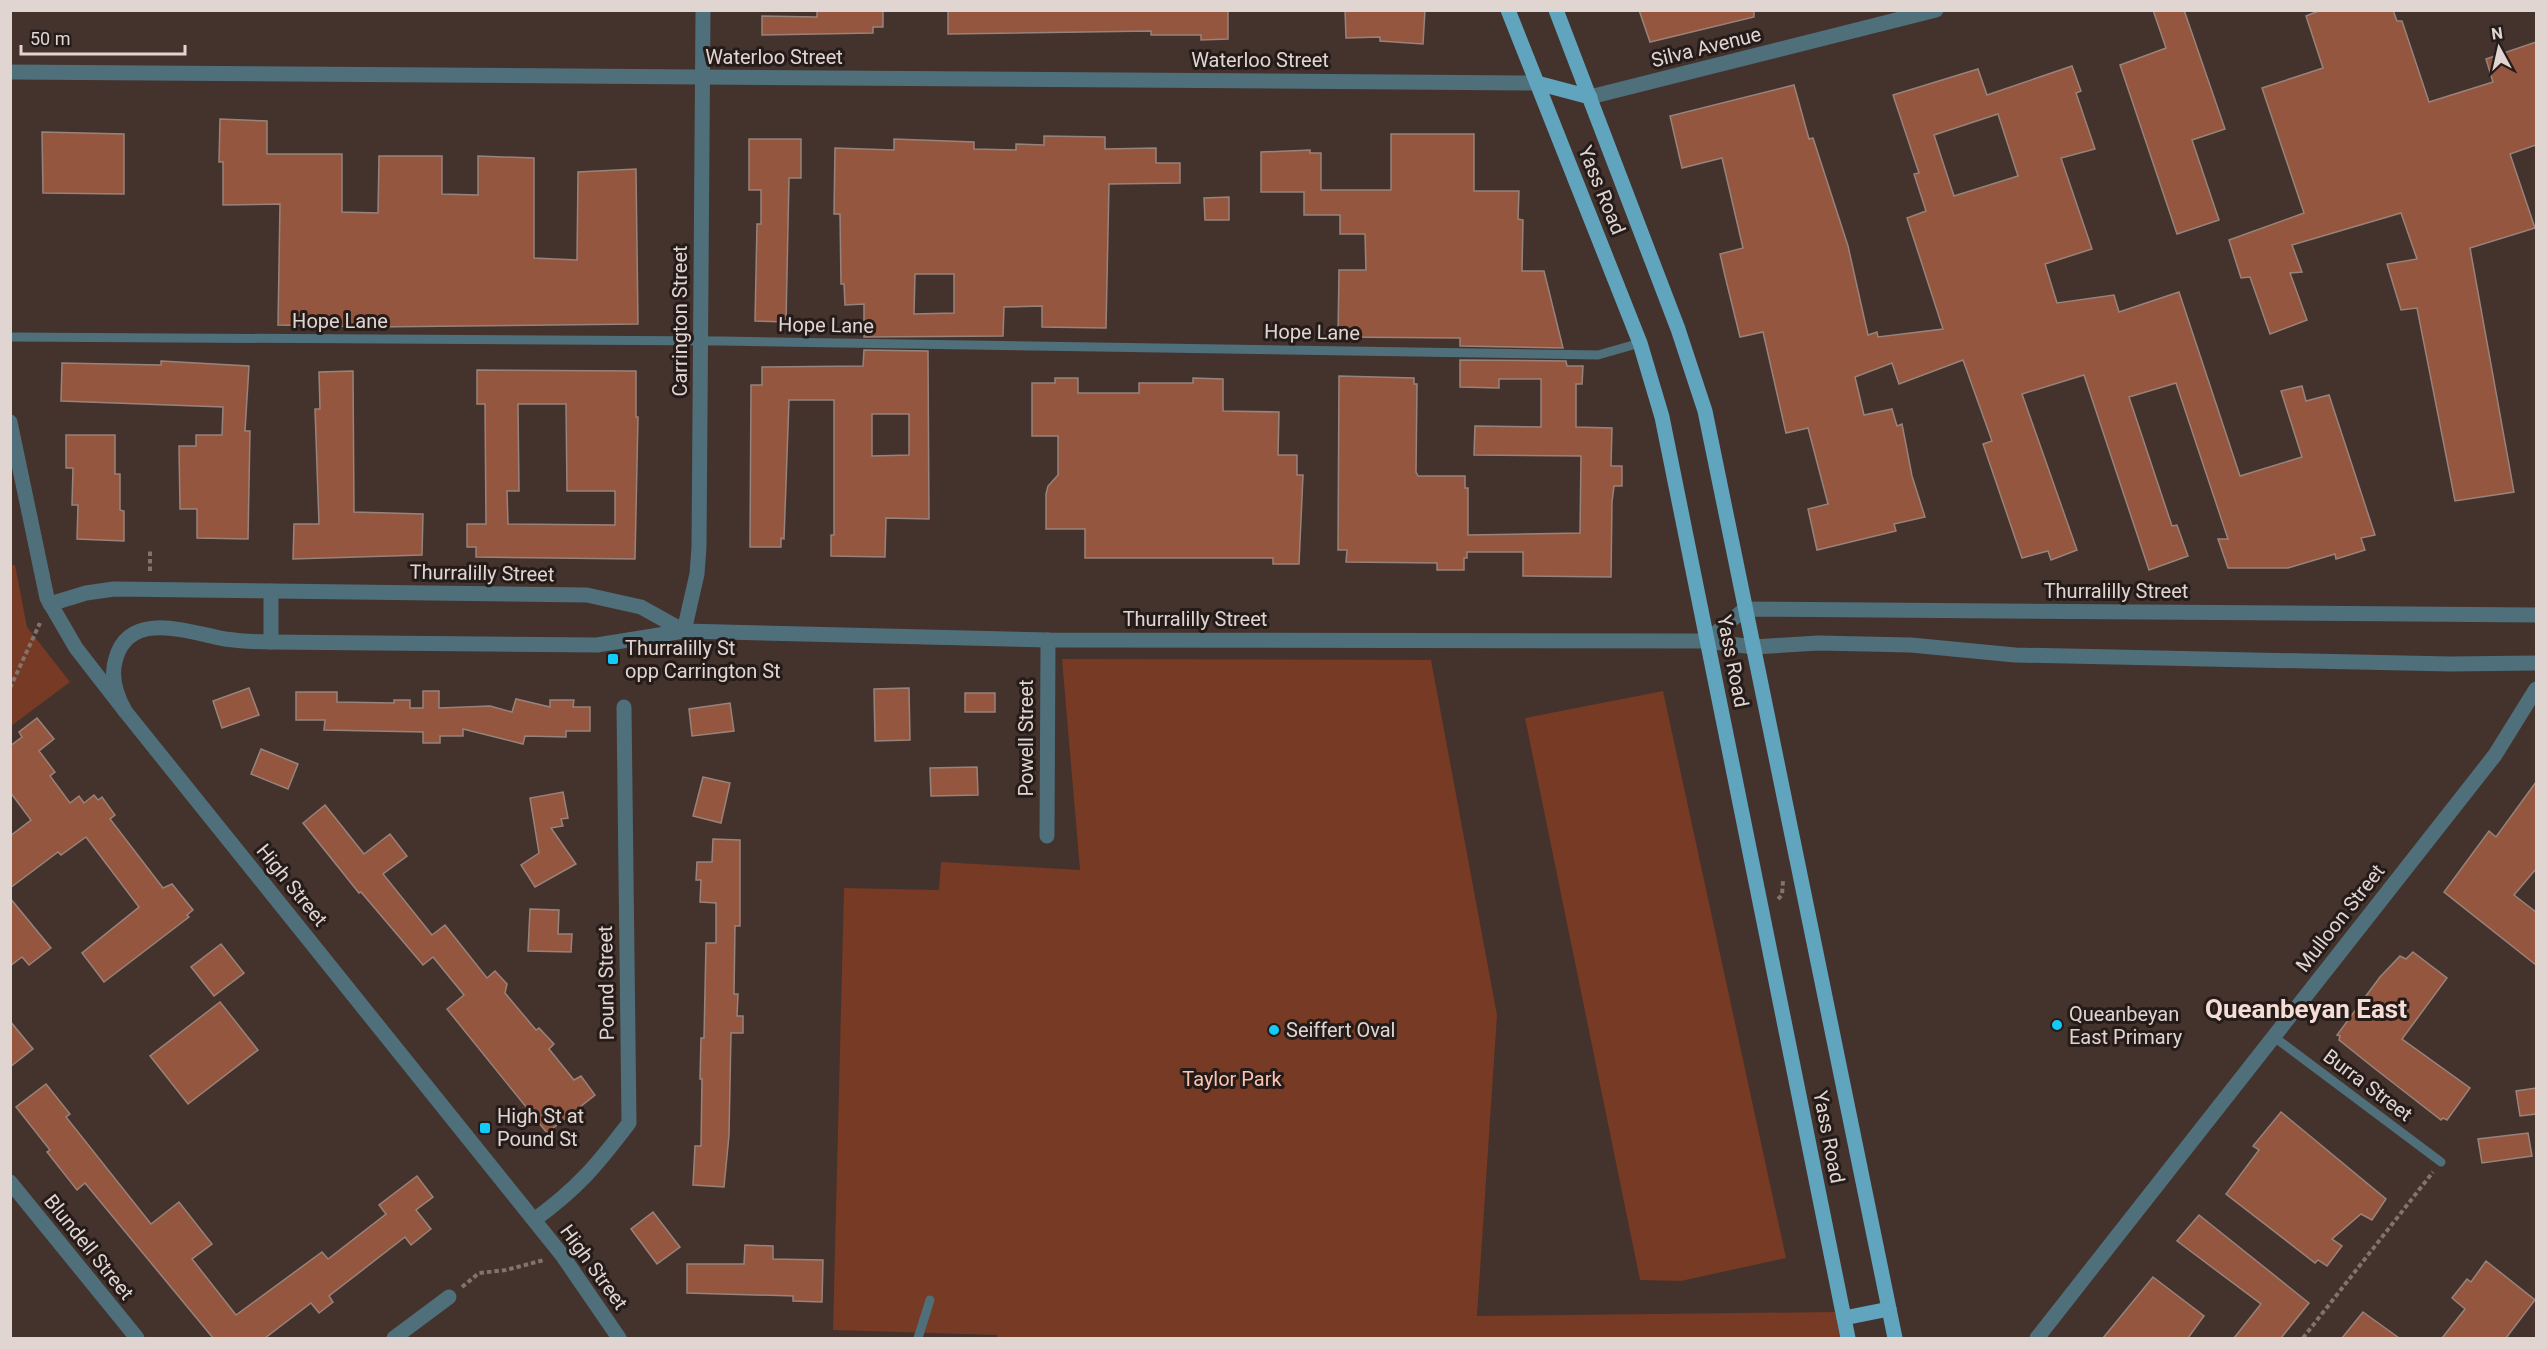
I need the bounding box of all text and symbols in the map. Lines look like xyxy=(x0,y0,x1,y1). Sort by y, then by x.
scale bar xyxy=(21,18,184,56)
north arrow xyxy=(2469,18,2529,78)
street label: Silva Avenue xyxy=(1649,22,1763,72)
text: N xyxy=(2490,23,2504,44)
text: 50 m xyxy=(30,28,70,49)
street label: Waterloo Street xyxy=(705,45,843,69)
street label: Waterloo Street xyxy=(1191,48,1329,72)
street label: Yass Road xyxy=(1573,142,1631,238)
street label: Carrington Street xyxy=(668,245,692,397)
street label: Hope Lane xyxy=(292,309,388,333)
street label: Hope Lane xyxy=(778,312,874,338)
street label: Hope Lane xyxy=(1264,319,1360,345)
street label: Thurralilly Street xyxy=(409,560,555,586)
street label: Thurralilly Street xyxy=(2044,579,2188,603)
street label: Thurralilly Street xyxy=(1123,607,1267,631)
street label: Yass Road xyxy=(1712,613,1754,709)
place label: Thurralilly St opp Carrington St xyxy=(625,636,781,683)
marker: Thurralilly St opp Carrington St xyxy=(606,652,620,666)
street label: Powell Street xyxy=(1014,680,1038,796)
street label: High Street xyxy=(251,839,333,931)
street label: Mulloon Street xyxy=(2291,859,2389,977)
street label: Pound Street xyxy=(593,925,619,1041)
district label: Queanbeyan East xyxy=(2205,994,2407,1024)
place label: Queanbeyan East Primary xyxy=(2069,1002,2183,1049)
place label: Seiffert Oval xyxy=(1286,1018,1395,1042)
marker: Queanbeyan East Primary xyxy=(2050,1018,2064,1032)
marker: Seiffert Oval xyxy=(1267,1023,1281,1037)
street label: Burra Street xyxy=(2319,1044,2417,1126)
park label: Taylor Park xyxy=(1182,1067,1283,1091)
street label: Yass Road xyxy=(1808,1089,1850,1185)
place label: High St at Pound St xyxy=(497,1104,584,1151)
marker: High St at Pound St xyxy=(478,1121,492,1135)
street label: Blundell Street xyxy=(39,1189,139,1305)
street label: High Street xyxy=(555,1220,633,1314)

